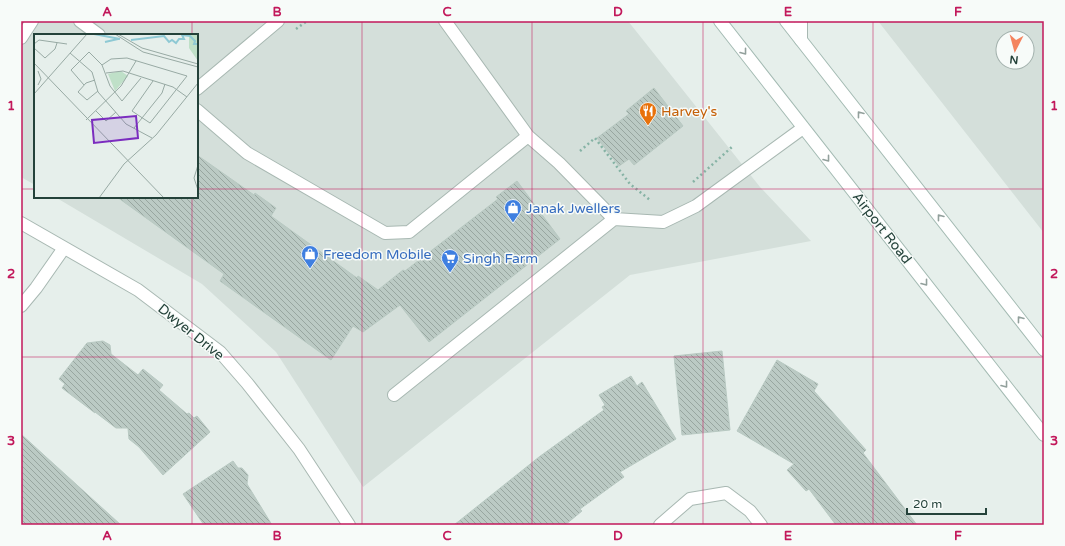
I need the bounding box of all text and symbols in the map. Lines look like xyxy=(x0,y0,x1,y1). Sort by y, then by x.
text: A xyxy=(102,4,112,20)
text: B xyxy=(272,4,282,20)
text: C xyxy=(442,4,452,20)
text: D xyxy=(613,4,623,20)
text: E xyxy=(784,4,792,20)
text: F xyxy=(954,4,962,20)
north arrow xyxy=(995,30,1035,70)
inset map xyxy=(34,34,198,198)
one-way arrow xyxy=(739,47,746,54)
text: N xyxy=(1009,53,1019,66)
text: 1 xyxy=(7,98,15,114)
text: 1 xyxy=(1050,98,1058,114)
restaurant icon: Harvey's xyxy=(638,101,658,126)
place label: Harvey's xyxy=(661,103,718,120)
one-way arrow xyxy=(858,112,865,119)
one-way arrow xyxy=(823,154,830,161)
street label: Airport Road xyxy=(849,189,915,267)
shop icon: Janak Jwellers xyxy=(503,198,523,223)
place label: Janak Jwellers xyxy=(526,200,621,217)
one-way arrow xyxy=(938,214,945,221)
shop icon: Freedom Mobile xyxy=(300,244,320,269)
place label: Freedom Mobile xyxy=(323,246,432,263)
supermarket icon: Singh Farm xyxy=(440,248,460,273)
place label: Singh Farm xyxy=(463,250,538,267)
text: 2 xyxy=(7,266,15,282)
text: 2 xyxy=(1050,266,1058,282)
one-way arrow xyxy=(920,279,928,286)
street label: Dwyer Drive xyxy=(154,300,228,364)
one-way arrow xyxy=(1018,317,1025,324)
one-way arrow xyxy=(1000,381,1007,388)
text: 3 xyxy=(7,433,15,449)
text: 3 xyxy=(1050,433,1058,449)
scale bar xyxy=(907,490,986,516)
text: 20 m xyxy=(913,497,942,511)
text: A xyxy=(102,528,112,544)
text: B xyxy=(272,528,282,544)
text: C xyxy=(442,528,452,544)
text: D xyxy=(613,528,623,544)
text: E xyxy=(784,528,792,544)
text: F xyxy=(954,528,962,544)

